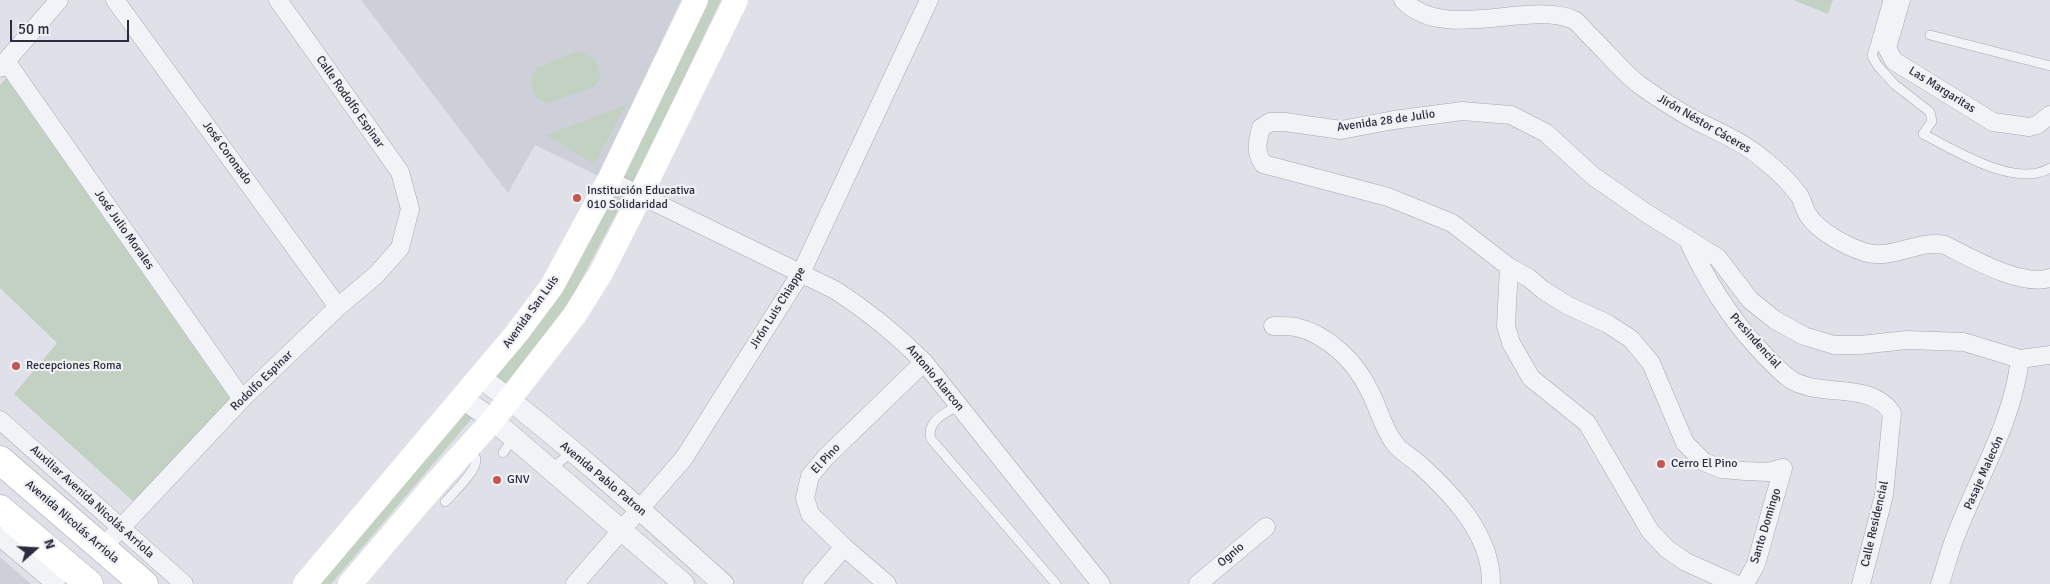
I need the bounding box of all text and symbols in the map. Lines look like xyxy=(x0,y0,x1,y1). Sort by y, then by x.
scale bar xyxy=(12,10,131,42)
text: 50 m xyxy=(18,20,49,38)
street label: Calle Rodolfo Espinar xyxy=(313,53,387,151)
street label: Las Margaritas xyxy=(1906,64,1978,116)
street label: Jirón Néstor Cáceres xyxy=(1655,91,1753,157)
street label: Avenida 28 de Julio xyxy=(1336,107,1436,135)
street label: José Coronado xyxy=(199,119,255,187)
place label: Institución Educativa 010 Solidaridad xyxy=(587,184,695,212)
street label: José Julio Morales xyxy=(91,187,157,273)
marker: Institución Educativa 010 Solidaridad xyxy=(571,192,583,204)
street label: Jirón Luis Chiappe xyxy=(747,264,809,352)
street label: Avenida San Luis xyxy=(500,273,562,351)
street label: Presindencial xyxy=(1726,310,1784,372)
street label: Antonio Alarcon xyxy=(903,342,967,414)
street label: Rodolfo Espinar xyxy=(228,348,296,414)
place label: Recepciones Roma xyxy=(26,359,122,373)
marker: Recepciones Roma xyxy=(10,360,22,372)
street label: Pasaje Malecón xyxy=(1961,434,2007,512)
street label: Avenida Pablo Patron xyxy=(557,439,649,519)
street label: El Pino xyxy=(809,441,843,477)
street label: Auxiliar Avenida Nicolás Arriola xyxy=(27,442,157,562)
place label: Cerro El Pino xyxy=(1671,457,1737,471)
marker: Cerro El Pino xyxy=(1655,458,1667,470)
place label: GNV xyxy=(507,473,530,487)
marker: GNV xyxy=(491,474,503,486)
street label: Avenida Nicolás Arriola xyxy=(22,477,122,567)
street label: Calle Residencial xyxy=(1858,480,1892,568)
street label: Santo Domingo xyxy=(1748,486,1784,566)
north arrow xyxy=(10,524,60,574)
street label: Ognio xyxy=(1215,540,1247,570)

